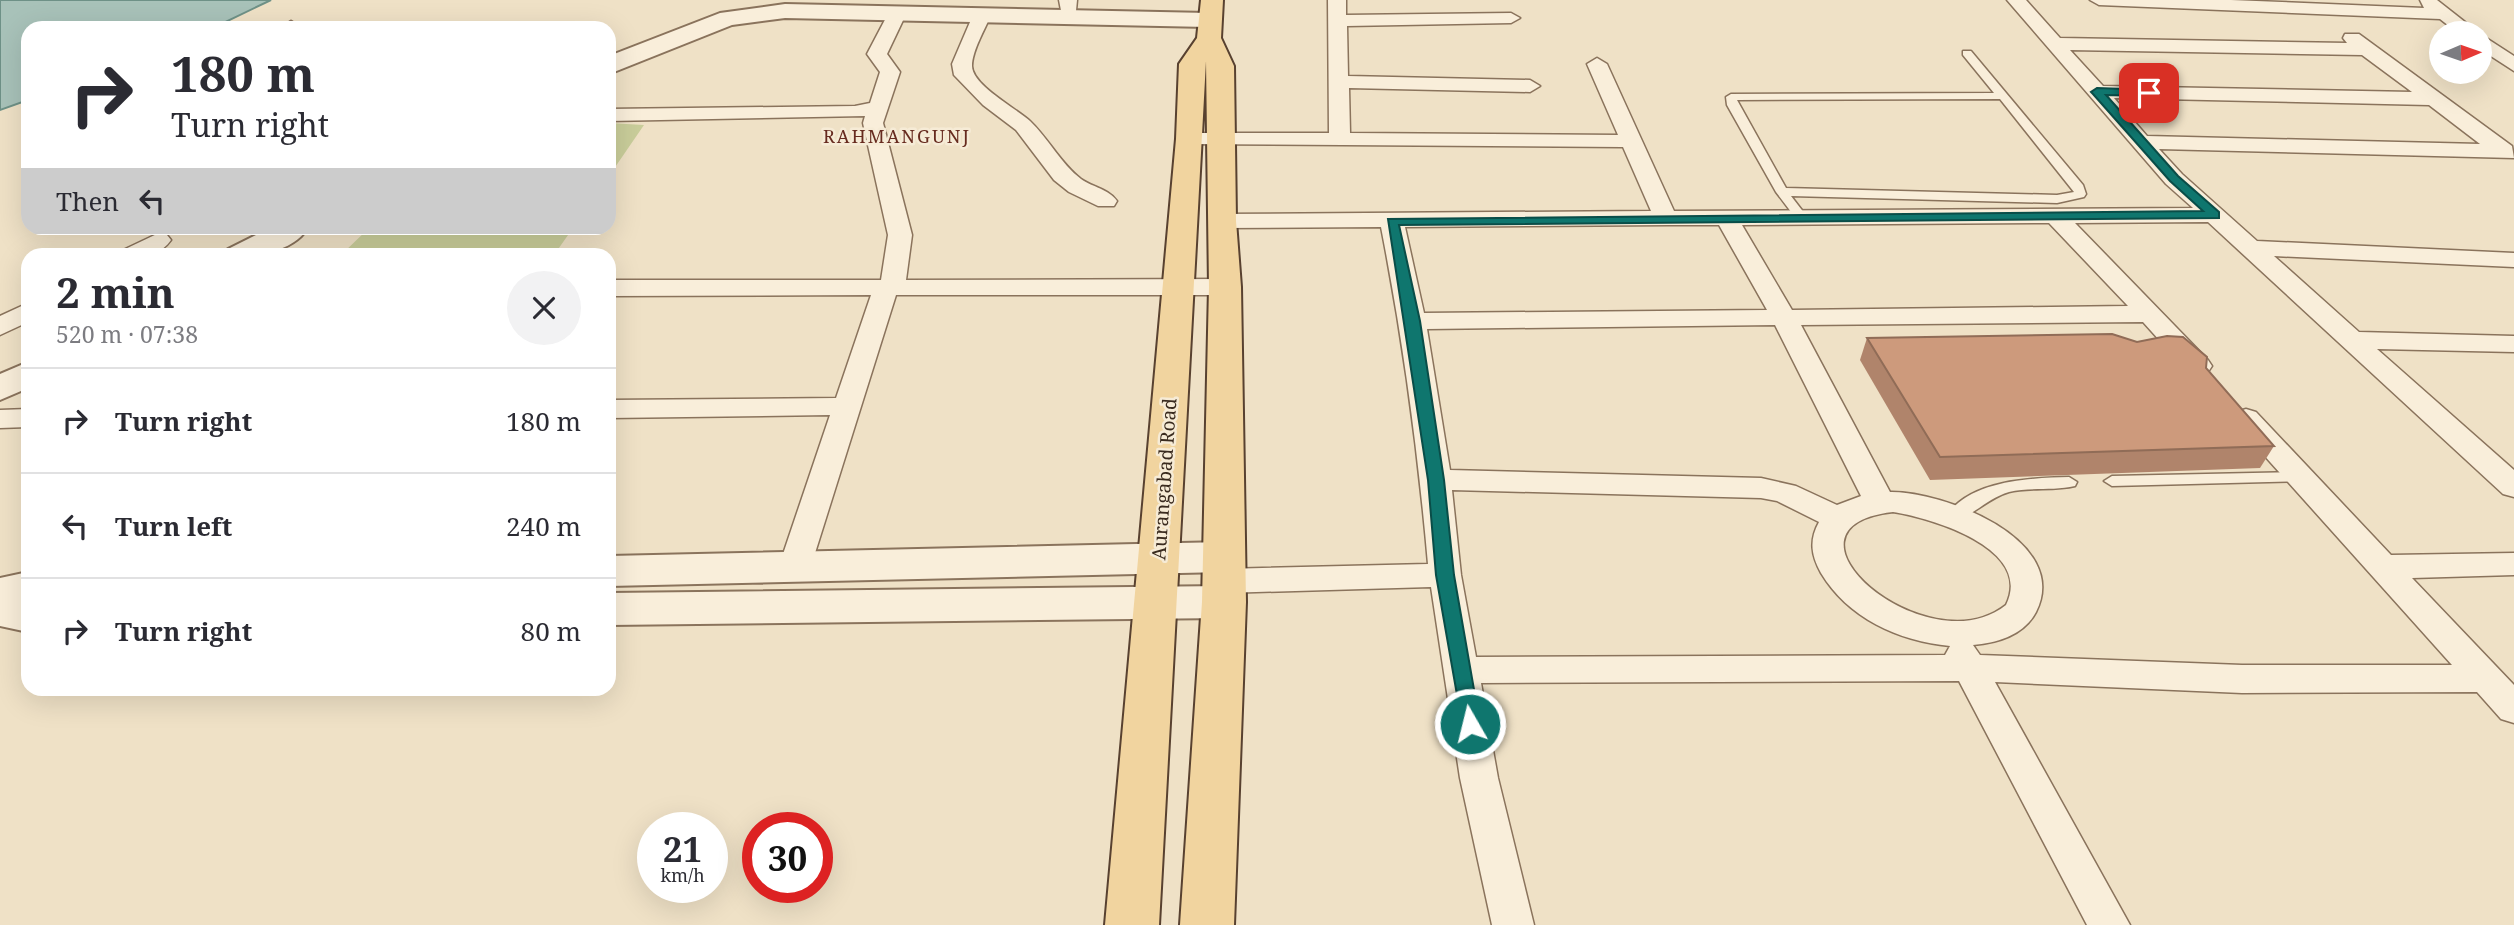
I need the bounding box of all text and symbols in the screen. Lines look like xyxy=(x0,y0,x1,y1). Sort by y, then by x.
north arrow xyxy=(2429,21,2492,84)
map controls xyxy=(2429,21,2492,84)
text: 180 m xyxy=(171,40,315,106)
icon: right xyxy=(56,49,147,140)
pin xyxy=(2119,63,2179,123)
icon: arrive xyxy=(2130,74,2168,112)
text: Turn right xyxy=(171,103,329,146)
district label: RAHMANGUNJ xyxy=(823,124,971,148)
icon: left xyxy=(133,182,171,220)
text: Then xyxy=(56,183,119,219)
text: 2 min xyxy=(56,263,175,320)
button: close xyxy=(507,271,581,345)
text: 520 m · 07:38 xyxy=(56,318,198,350)
street label: Aurangabad Road xyxy=(1145,397,1183,561)
icon: right xyxy=(56,402,94,440)
text: Turn right xyxy=(115,403,252,439)
text: 180 m xyxy=(506,403,581,439)
icon: left xyxy=(56,507,94,545)
text: Turn left xyxy=(115,508,232,544)
text: 240 m xyxy=(506,508,581,544)
icon: right xyxy=(56,612,94,650)
text: Turn right xyxy=(115,613,252,649)
text: 80 m xyxy=(521,613,581,649)
position arrow xyxy=(1433,687,1507,761)
speed limit sign: 30 xyxy=(742,812,833,903)
text: 21 xyxy=(663,825,702,872)
text: km/h xyxy=(660,863,705,887)

